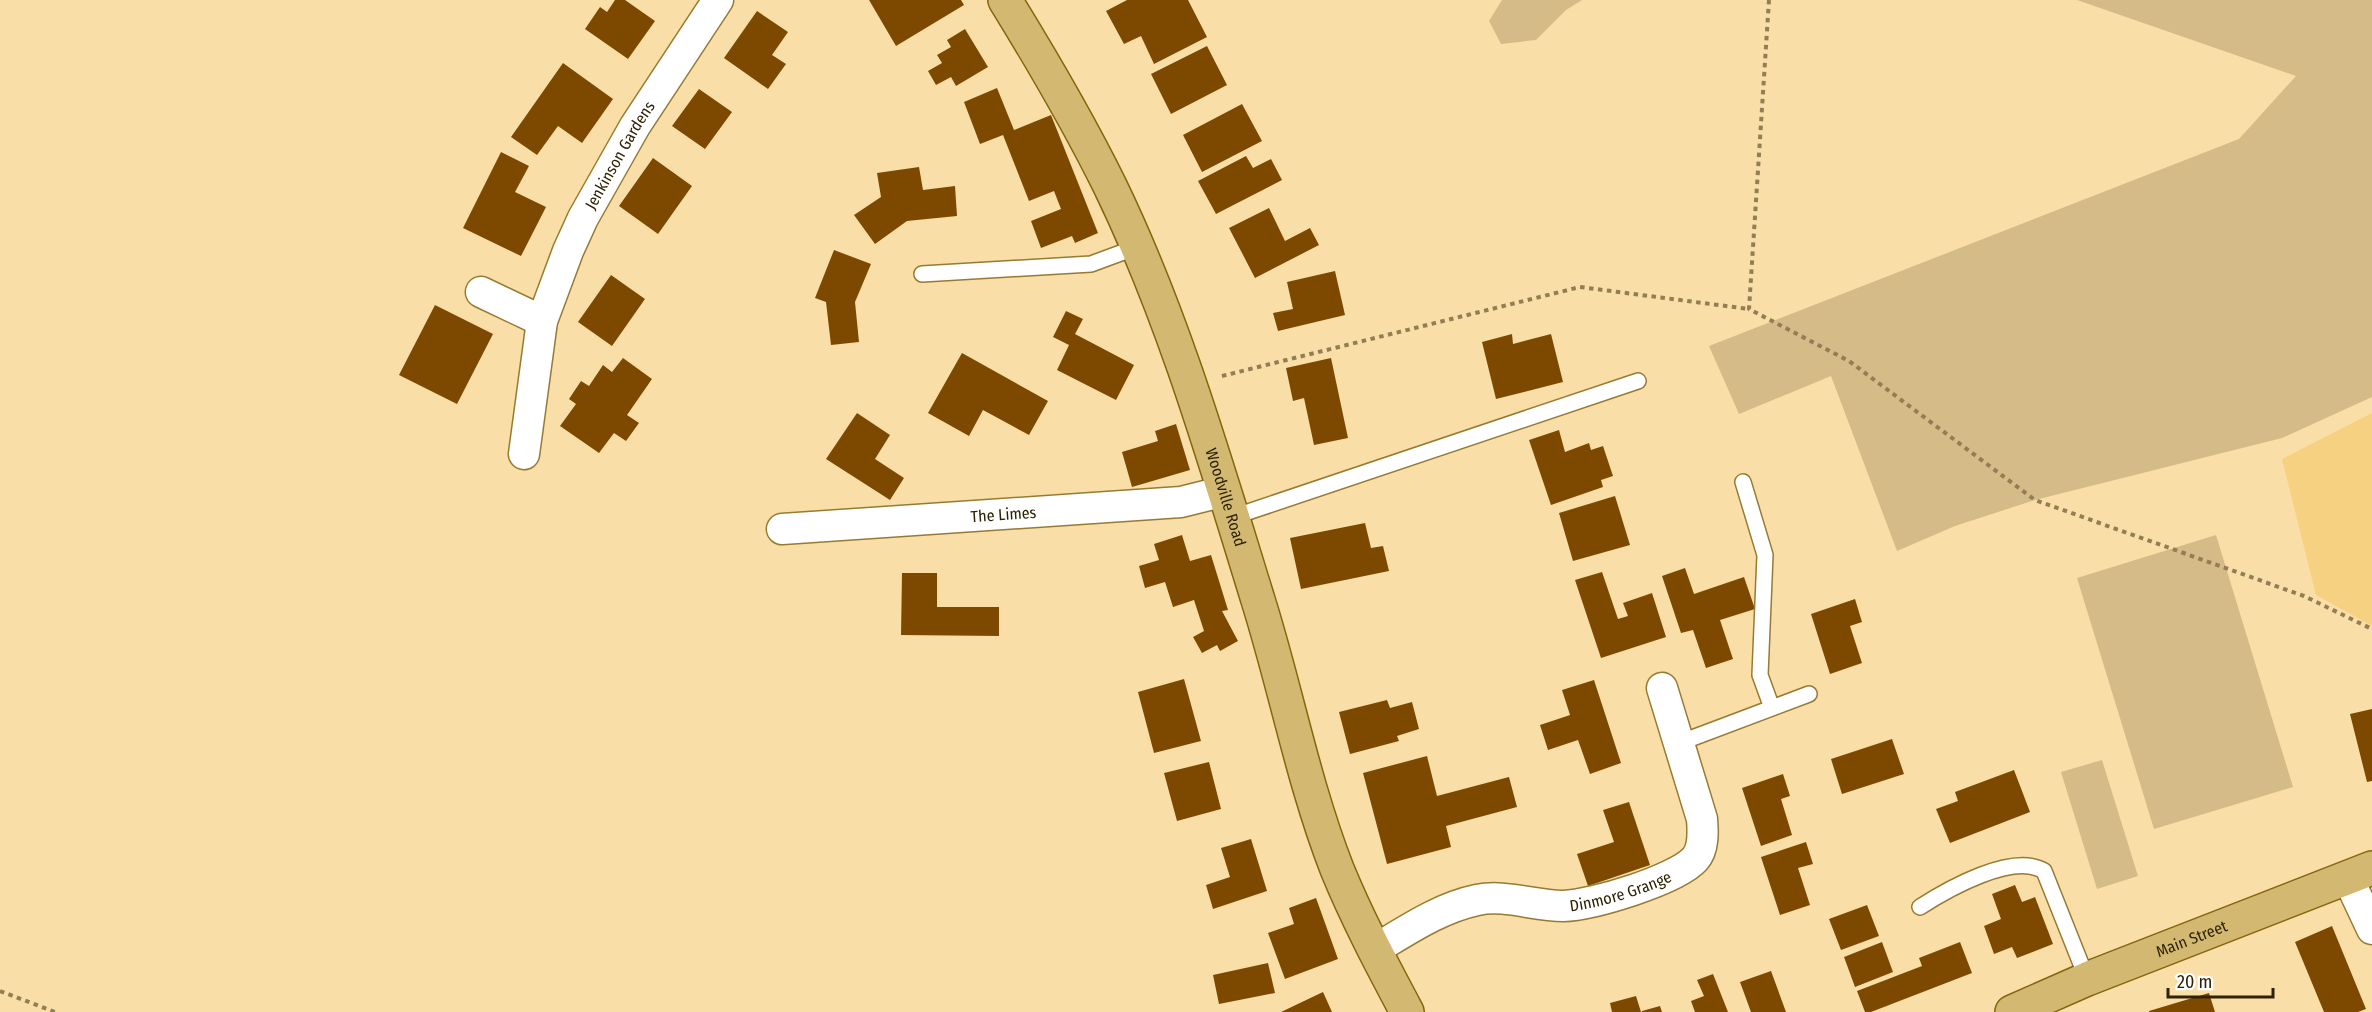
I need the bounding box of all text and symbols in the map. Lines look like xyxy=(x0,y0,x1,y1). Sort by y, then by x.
street label: Jenkinson Gardens xyxy=(581,97,659,212)
street label: Woodville Road xyxy=(1202,446,1250,548)
street label: The Limes xyxy=(970,502,1037,526)
street label: Dinmore Grange xyxy=(1568,867,1674,915)
street label: Main Street xyxy=(2153,916,2230,961)
scale bar xyxy=(2168,961,2273,999)
text: 20 m xyxy=(2177,971,2212,993)

